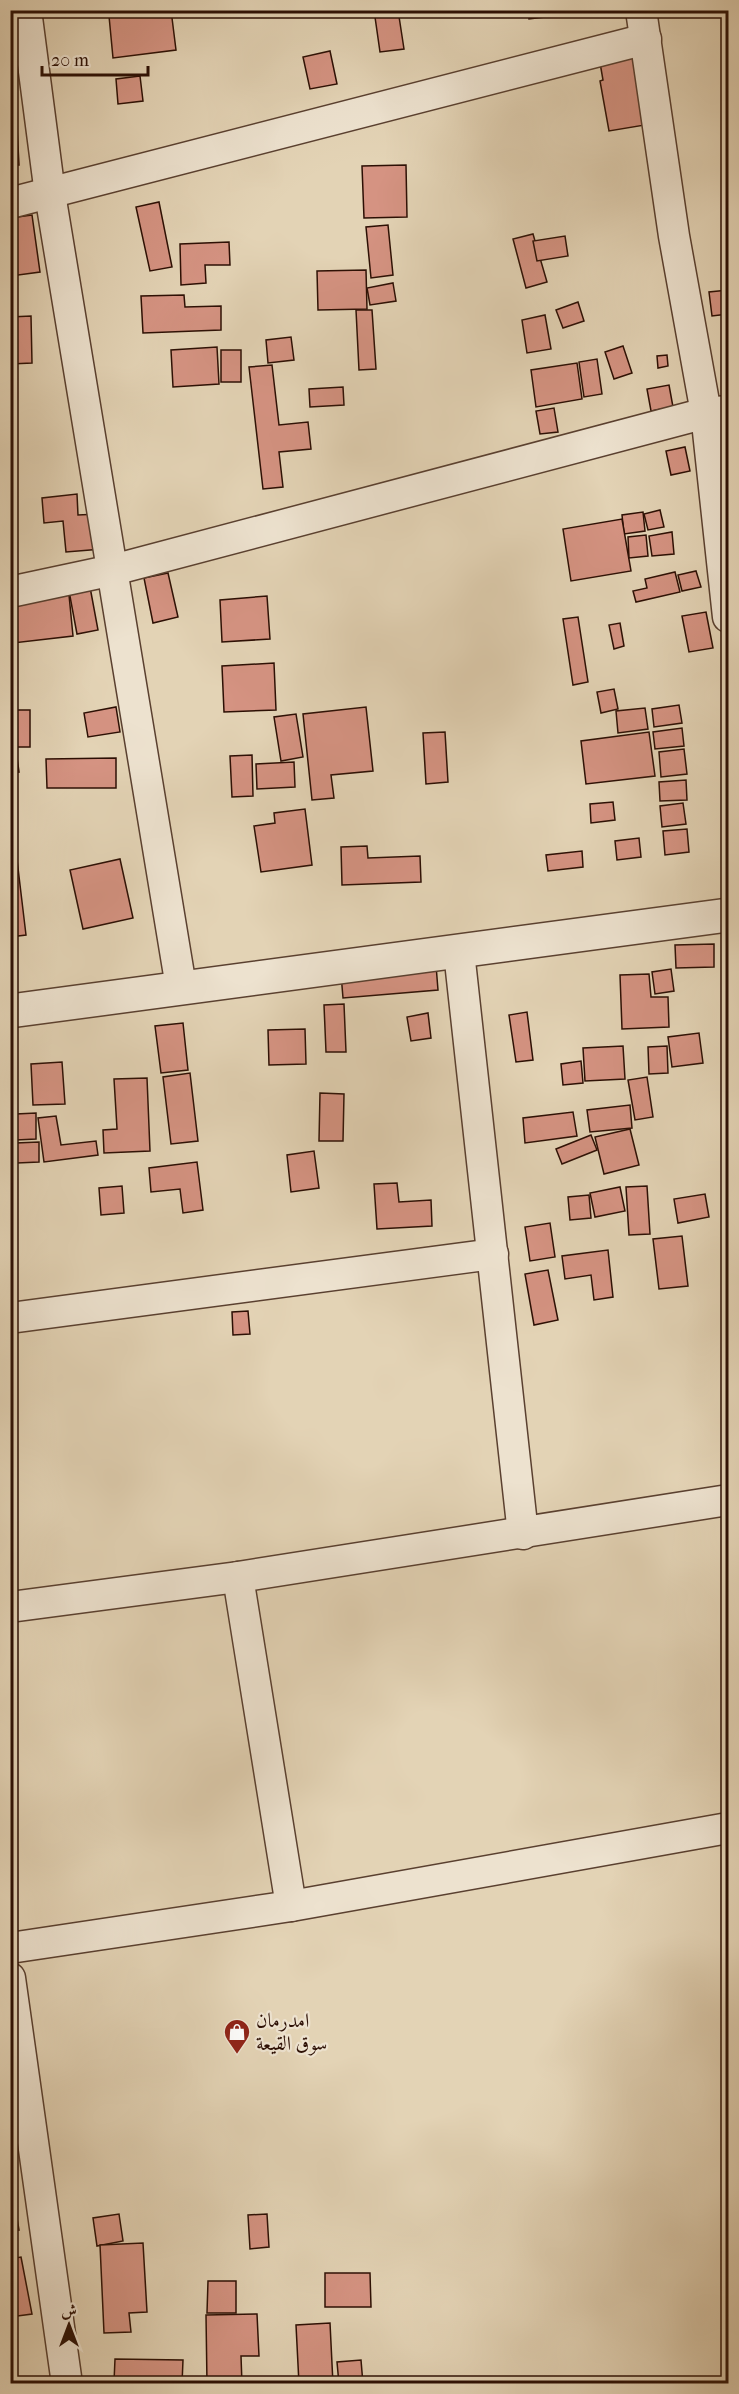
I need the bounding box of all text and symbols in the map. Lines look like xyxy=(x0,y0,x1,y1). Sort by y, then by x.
scale bar xyxy=(42,39,148,77)
text: 20 m xyxy=(51,50,89,71)
place label: امدرمان سوق القيعة xyxy=(256,2009,327,2056)
shop icon: امدرمان سوق القيعة xyxy=(222,2017,252,2055)
north arrow xyxy=(39,2295,99,2355)
text: ش xyxy=(61,2301,77,2320)

